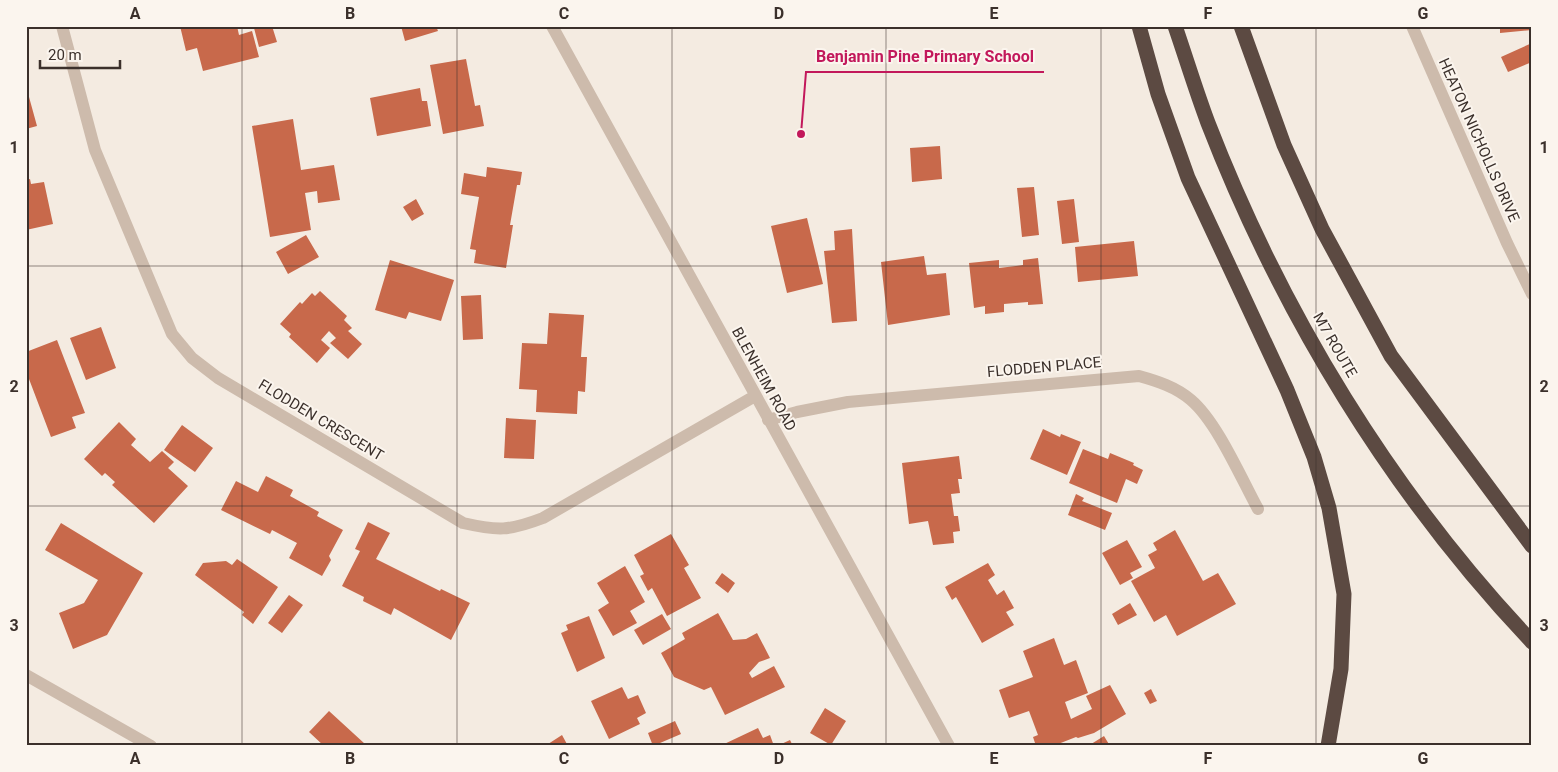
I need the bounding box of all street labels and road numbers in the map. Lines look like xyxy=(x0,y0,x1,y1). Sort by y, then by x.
street label: HEATON NICHOLLS DRIVE xyxy=(1435,55,1523,225)
street label: M7 ROUTE xyxy=(1309,309,1361,381)
street label: BLENHEIM ROAD xyxy=(728,324,800,434)
street label: FLODDEN PLACE xyxy=(986,353,1102,381)
street label: FLODDEN CRESCENT xyxy=(255,375,387,465)

